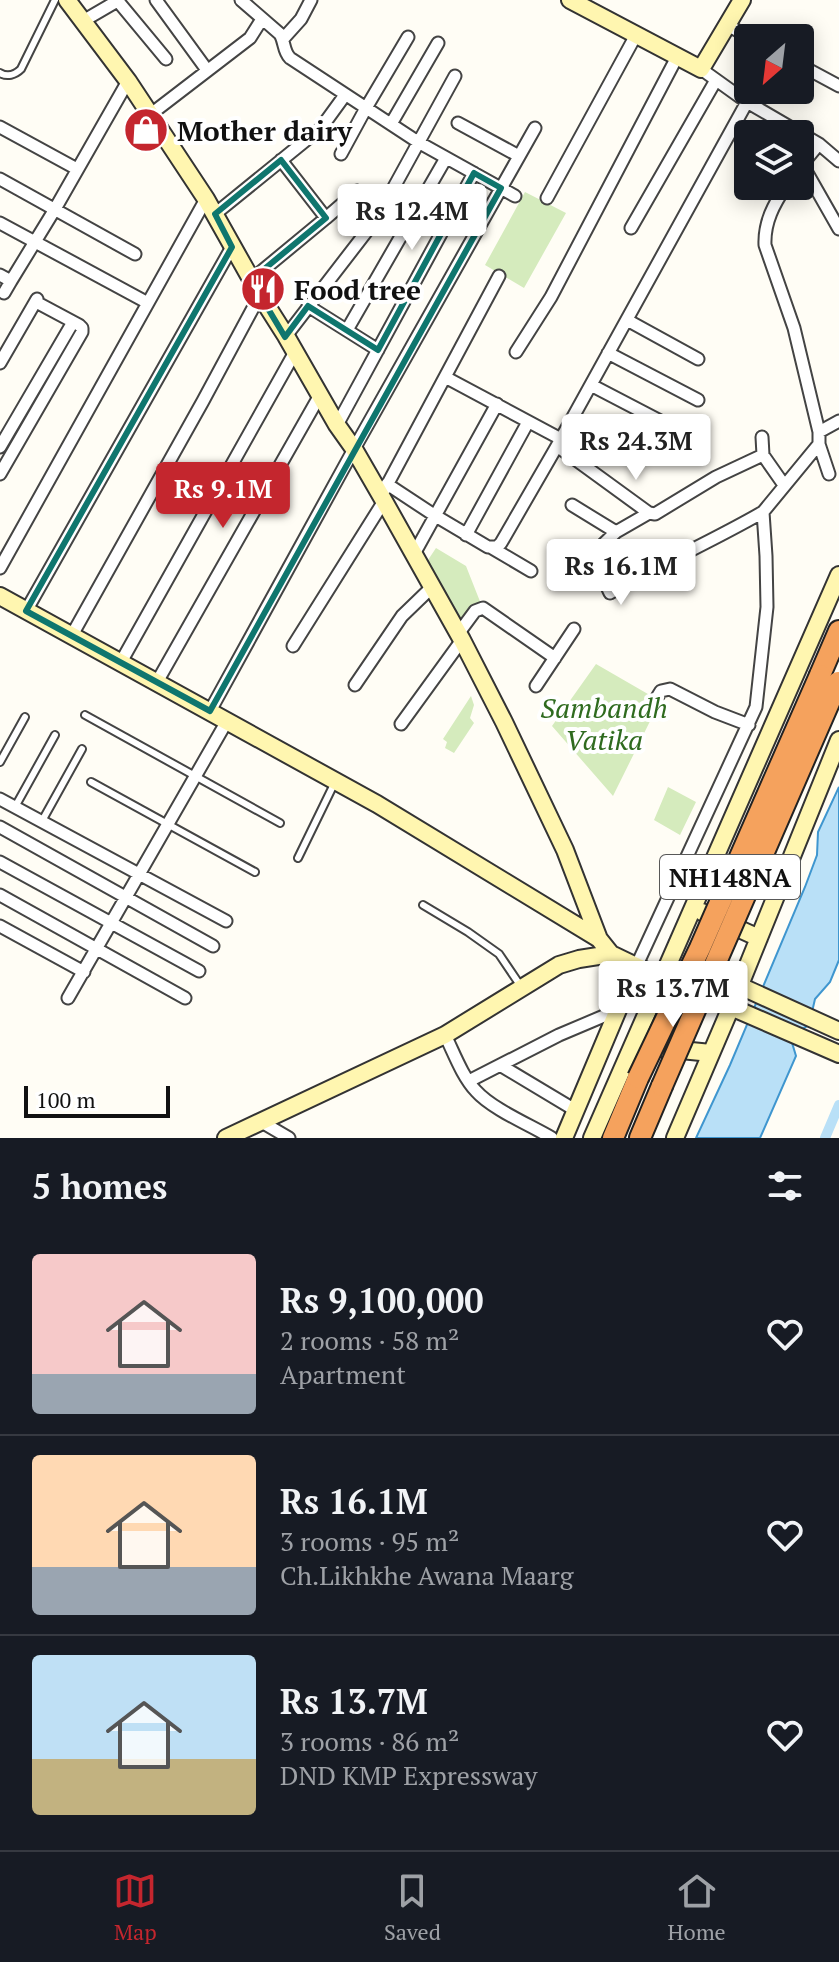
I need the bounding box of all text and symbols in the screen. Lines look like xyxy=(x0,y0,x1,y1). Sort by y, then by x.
north arrow xyxy=(734,24,814,104)
map controls xyxy=(734,24,814,200)
shop icon: Mother dairy xyxy=(122,106,170,154)
place label: Mother dairy xyxy=(177,112,353,149)
button: layers xyxy=(734,120,814,200)
pin: Rs 12.4M xyxy=(329,184,495,252)
text: Rs 12.4M xyxy=(356,193,468,227)
restaurant icon: Food tree xyxy=(239,265,287,313)
place label: Food tree xyxy=(294,271,421,308)
pin: Rs 24.3M xyxy=(553,414,719,482)
text: Rs 24.3M xyxy=(580,423,692,457)
pin: Rs 9.1M xyxy=(149,462,297,530)
text: Rs 9.1M xyxy=(174,471,272,505)
pin: Rs 16.1M xyxy=(538,539,704,607)
text: Rs 16.1M xyxy=(565,548,677,582)
park label: Sambandh Vatika xyxy=(540,689,668,758)
road number: NH148NA xyxy=(660,855,800,899)
pin: Rs 13.7M xyxy=(590,961,756,1029)
text: Rs 13.7M xyxy=(617,970,729,1004)
scale bar xyxy=(24,1082,170,1118)
text: 100 m xyxy=(36,1085,96,1114)
text: 5 homes xyxy=(32,1164,167,1209)
icon: filters xyxy=(763,1164,807,1208)
text: Rs 9,100,000 xyxy=(280,1278,484,1323)
icon: home xyxy=(96,1286,192,1382)
icon: heart xyxy=(763,1312,807,1356)
text: 2 rooms · 58 m² xyxy=(280,1323,459,1357)
text: Apartment xyxy=(280,1357,406,1391)
text: Rs 16.1M xyxy=(280,1479,428,1524)
icon: home xyxy=(96,1487,192,1583)
icon: heart xyxy=(763,1513,807,1557)
text: 3 rooms · 95 m² xyxy=(280,1524,459,1558)
text: Ch.Likhkhe Awana Maarg xyxy=(280,1558,573,1592)
text: Rs 13.7M xyxy=(280,1679,428,1724)
icon: home xyxy=(96,1687,192,1783)
icon: heart xyxy=(763,1713,807,1757)
text: 3 rooms · 86 m² xyxy=(280,1724,459,1758)
text: DND KMP Expressway xyxy=(280,1758,537,1792)
tab: Map xyxy=(113,1869,157,1946)
tab: Saved xyxy=(384,1869,441,1946)
tab: Home xyxy=(667,1869,726,1946)

